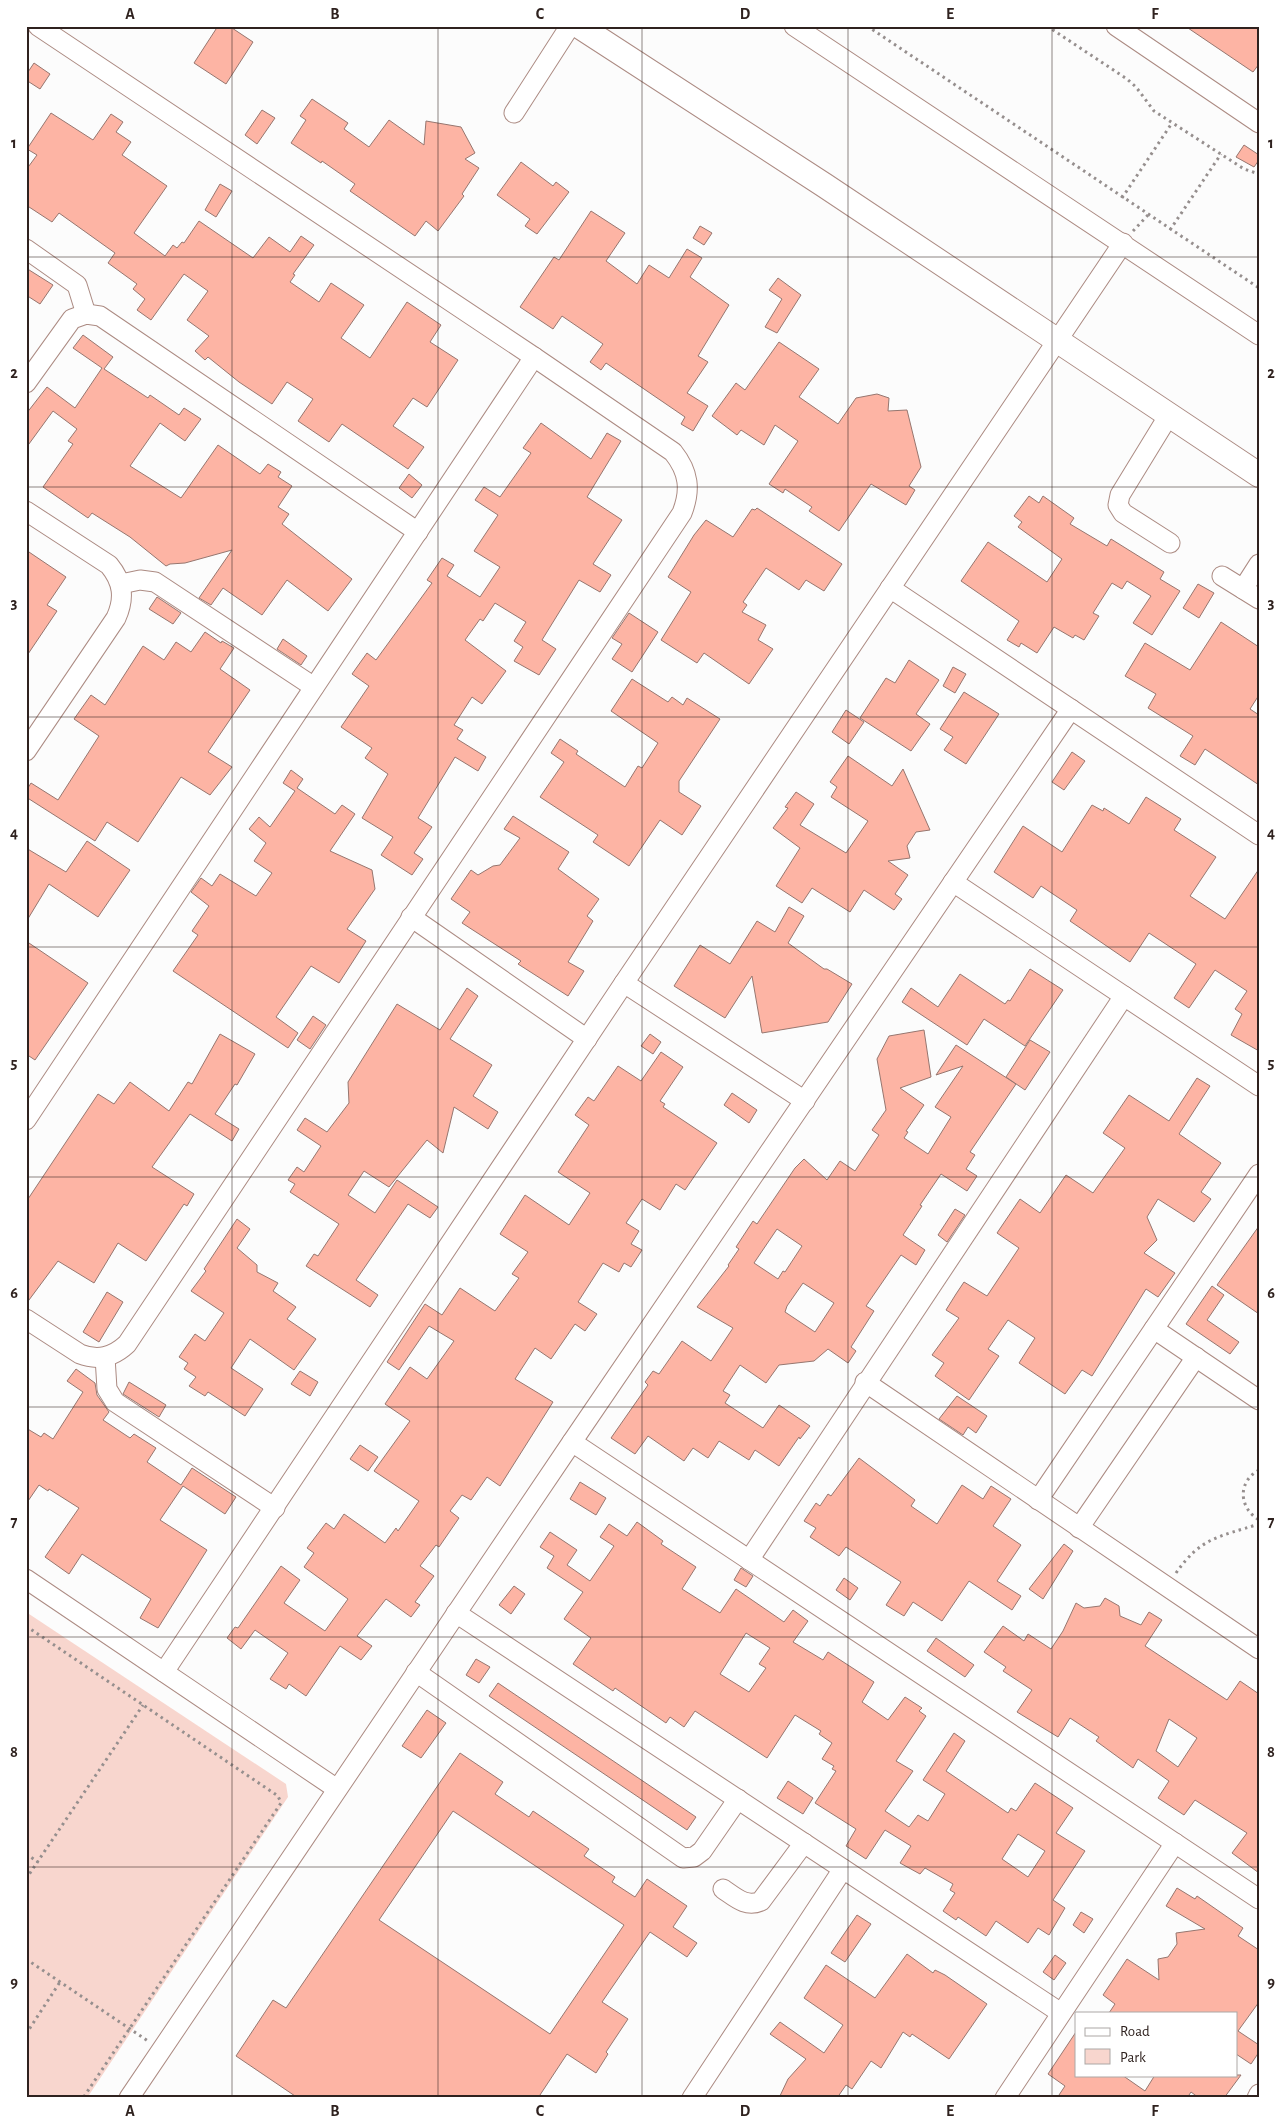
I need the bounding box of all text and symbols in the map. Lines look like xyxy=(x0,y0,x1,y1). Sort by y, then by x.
text: A xyxy=(125,6,135,22)
text: B xyxy=(330,6,340,22)
text: C xyxy=(536,6,545,22)
text: D xyxy=(740,6,751,22)
text: E xyxy=(946,6,954,22)
text: F xyxy=(1151,6,1159,22)
text: 1 xyxy=(11,135,17,151)
text: 1 xyxy=(1268,135,1274,151)
text: 2 xyxy=(10,365,18,381)
text: 2 xyxy=(1267,365,1275,381)
text: 3 xyxy=(11,595,18,611)
text: 3 xyxy=(1268,595,1275,611)
text: 4 xyxy=(10,825,18,841)
text: 4 xyxy=(1267,825,1275,841)
text: 5 xyxy=(11,1055,18,1071)
text: 5 xyxy=(1268,1055,1275,1071)
text: 6 xyxy=(10,1285,18,1301)
text: 6 xyxy=(1267,1285,1275,1301)
text: 7 xyxy=(11,1514,18,1530)
text: 7 xyxy=(1268,1514,1275,1530)
text: 8 xyxy=(10,1744,18,1760)
text: 8 xyxy=(1267,1744,1275,1760)
text: 9 xyxy=(10,1974,18,1990)
text: 9 xyxy=(1267,1974,1275,1990)
legend xyxy=(1075,2012,1238,2076)
text: Road xyxy=(1120,2024,1150,2039)
text: Park xyxy=(1120,2050,1146,2065)
text: A xyxy=(125,2103,135,2119)
text: B xyxy=(330,2103,340,2119)
text: C xyxy=(536,2103,545,2119)
text: D xyxy=(740,2103,751,2119)
text: E xyxy=(946,2103,954,2119)
text: F xyxy=(1151,2103,1159,2119)

